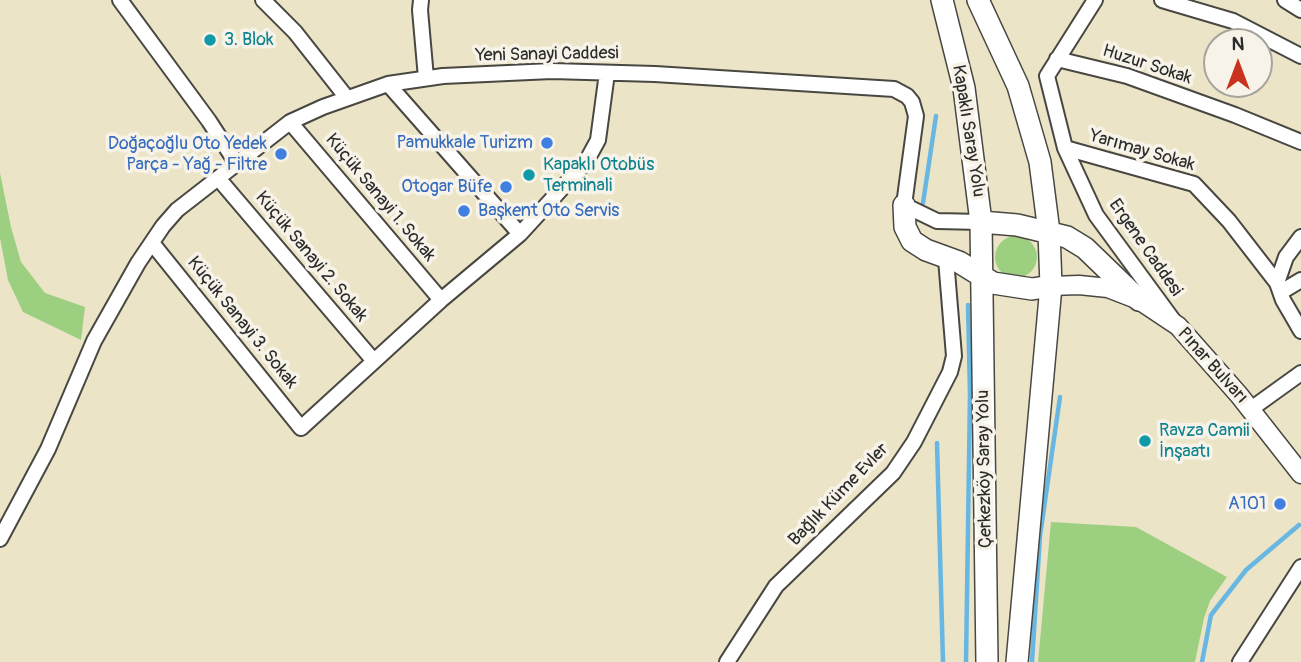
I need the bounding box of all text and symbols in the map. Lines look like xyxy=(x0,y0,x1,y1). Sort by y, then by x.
north arrow xyxy=(1203,28,1273,98)
place label: 3. Blok xyxy=(224,29,274,51)
marker: 3. Blok xyxy=(202,32,218,48)
text: N xyxy=(1232,32,1244,56)
street label: Huzur Sokak xyxy=(1100,40,1194,90)
street label: Yeni Sanayi Caddesi xyxy=(475,43,619,67)
street label: Kapaklı Saray Yolu xyxy=(947,63,989,199)
street label: Yarımay Sokak xyxy=(1087,126,1197,176)
street label: Küçük Sanayi 1. Sokak xyxy=(320,130,440,266)
place label: Pamukkale Turizm xyxy=(396,132,533,154)
place label: Doğaçoğlu Oto Yedek Parça - Yağ - Filtre xyxy=(108,133,267,176)
marker: Pamukkale Turizm xyxy=(539,135,555,151)
marker: Doğaçoğlu Oto Yedek Parça - Yağ - Filtre xyxy=(273,146,289,162)
place label: Kapaklı Otobüs Terminali xyxy=(543,154,654,196)
marker: Kapaklı Otobüs Terminali xyxy=(521,167,537,183)
place label: Otogar Büfe xyxy=(401,176,492,198)
marker: Otogar Büfe xyxy=(498,179,514,195)
street label: Küçük Sanayi 2. Sokak xyxy=(250,187,372,327)
street label: Ergene Caddesi xyxy=(1104,195,1186,301)
place label: Başkent Oto Servis xyxy=(478,200,619,222)
marker: Başkent Oto Servis xyxy=(456,203,472,219)
street label: Küçük Sanayi 3. Sokak xyxy=(182,253,302,393)
street label: Pınar Bulvarı xyxy=(1172,323,1252,409)
street label: Çerkezköy Saray Yolu xyxy=(973,390,997,548)
place label: Ravza Camii İnşaatı xyxy=(1159,420,1249,462)
marker: Ravza Camii İnşaatı xyxy=(1137,433,1153,449)
street label: Bağlık Küme Evler xyxy=(785,439,893,551)
place label: A101 xyxy=(1228,493,1266,515)
marker: A101 xyxy=(1272,496,1288,512)

